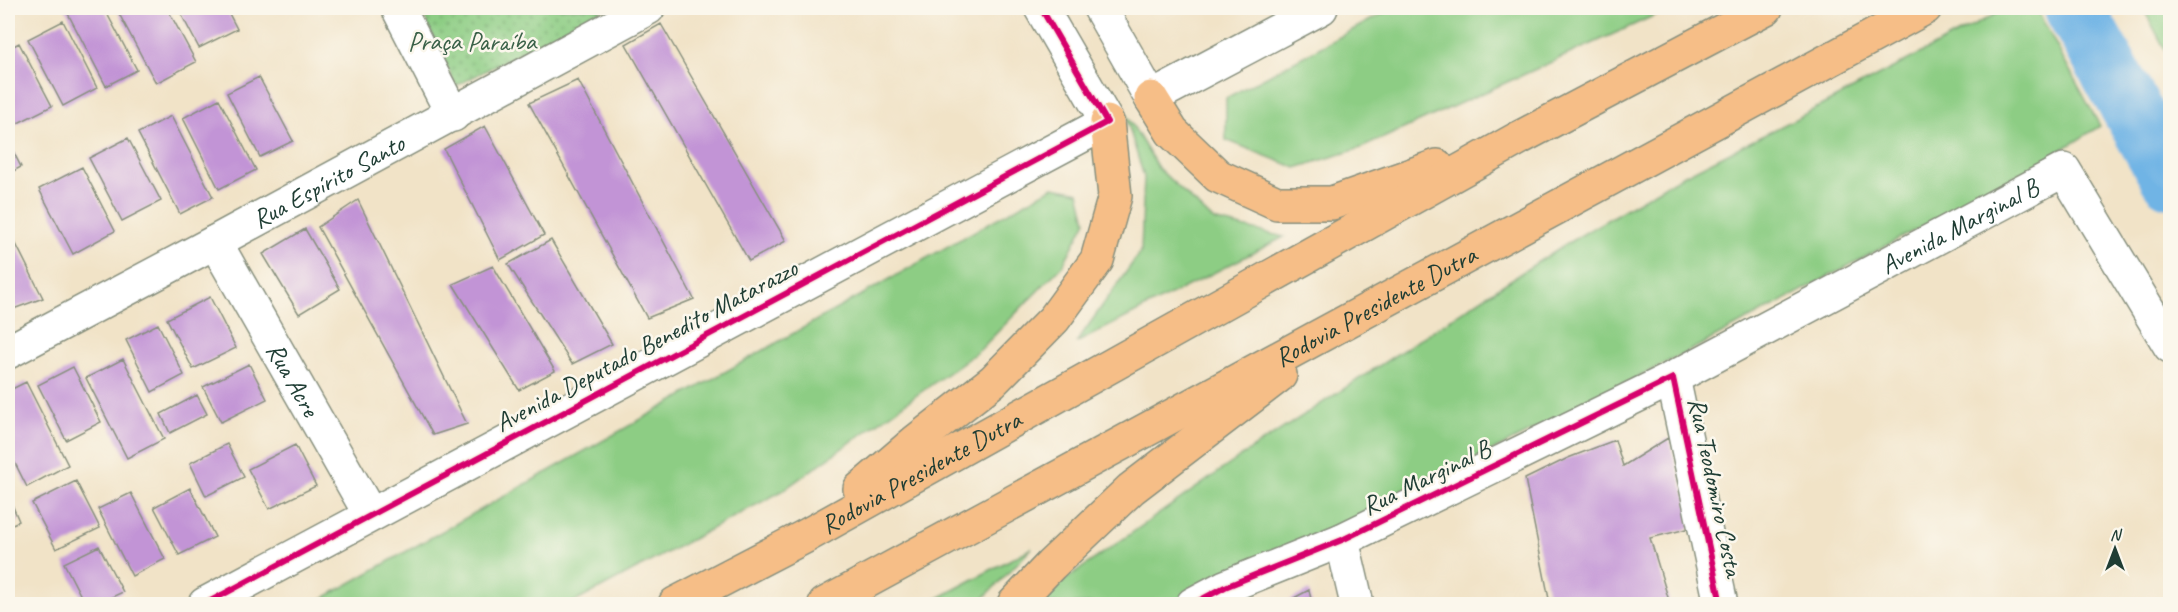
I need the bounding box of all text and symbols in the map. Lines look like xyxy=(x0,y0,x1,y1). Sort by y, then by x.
park label: Praça Paraíba xyxy=(408,25,538,58)
street label: Rua Espírito Santo xyxy=(247,126,412,236)
street label: Avenida Marginal B xyxy=(1875,170,2045,282)
street label: Rodovia Presidente Dutra xyxy=(1269,237,1484,374)
street label: Avenida Deputado Benedito Matarazzo xyxy=(489,251,805,439)
street label: Rua Acre xyxy=(259,337,328,424)
street label: Rua Teodomiro Costa xyxy=(1680,394,1751,582)
street label: Rodovia Presidente Dutra xyxy=(815,402,1029,542)
street label: Rua Marginal B xyxy=(1357,432,1497,523)
north arrow xyxy=(2085,519,2145,579)
text: N xyxy=(2110,525,2123,545)

